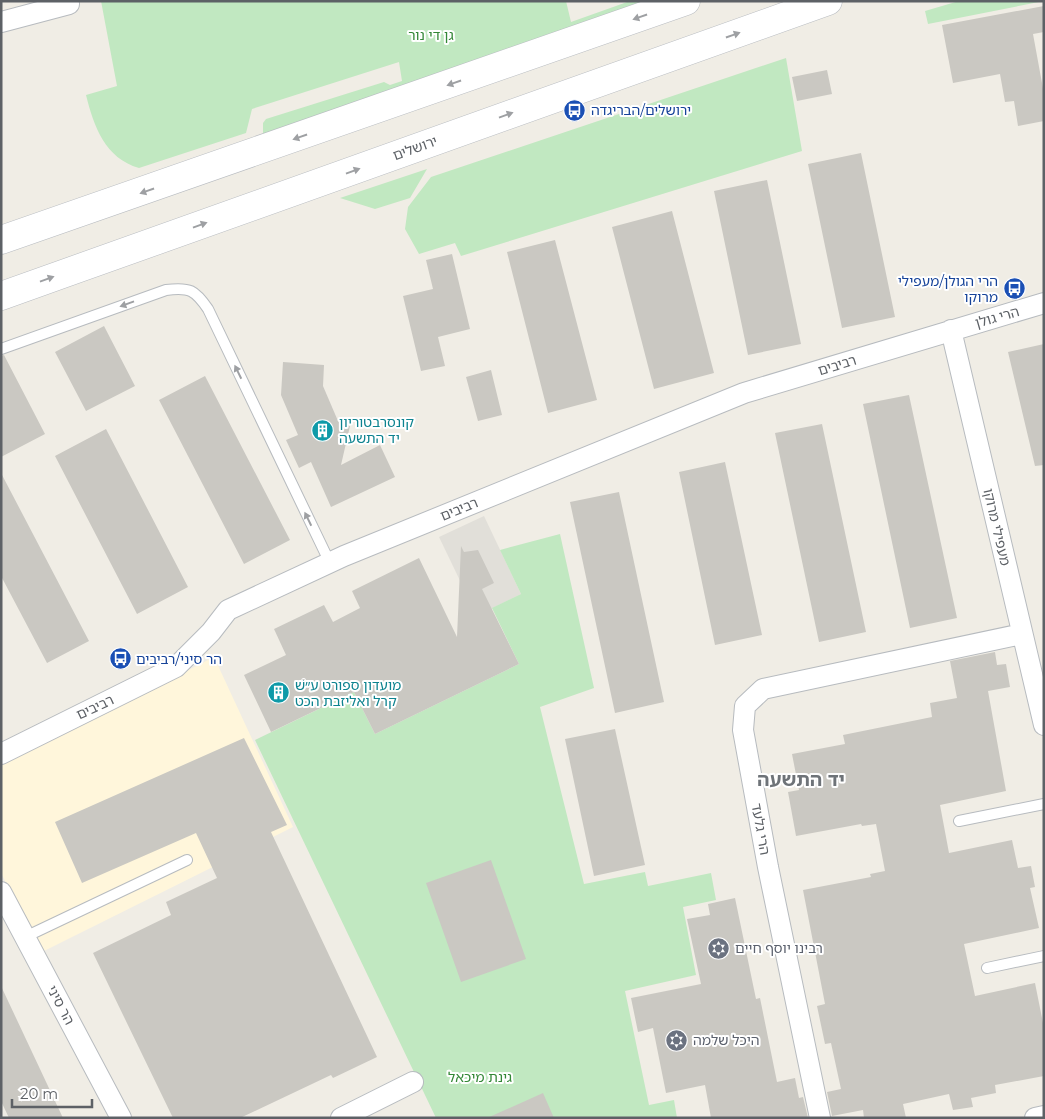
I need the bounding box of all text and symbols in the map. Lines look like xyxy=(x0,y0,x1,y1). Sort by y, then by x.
one-way arrow xyxy=(632,13,647,21)
park label: גן די נור xyxy=(408,26,454,44)
one-way arrow xyxy=(725,30,740,38)
one-way arrow xyxy=(446,80,461,87)
bus stop icon: ירושלים/הבריגדה xyxy=(563,98,587,122)
place label: ירושלים/הבריגדה xyxy=(591,101,691,119)
one-way arrow xyxy=(499,111,514,119)
street label: ירושלים xyxy=(390,132,440,164)
one-way arrow xyxy=(293,134,308,141)
one-way arrow xyxy=(346,166,361,174)
one-way arrow xyxy=(139,187,154,195)
one-way arrow xyxy=(193,221,208,228)
place label: הרי הגולן/מעפילי מרוקו xyxy=(898,272,998,306)
one-way arrow xyxy=(40,275,55,283)
bus stop icon: הרי הגולן/מעפילי מרוקו xyxy=(1002,277,1026,301)
one-way arrow xyxy=(120,301,135,308)
street label: הרי גולן xyxy=(973,302,1021,332)
street label: רביבים xyxy=(816,351,858,379)
one-way arrow xyxy=(234,365,242,380)
place label: קונסרבטוריון יד התשעה xyxy=(339,413,414,447)
building icon: קונסרבטוריון יד התשעה xyxy=(311,418,335,442)
street label: מעפילי מרוקו xyxy=(979,487,1015,567)
street label: רביבים xyxy=(437,493,481,525)
one-way arrow xyxy=(304,512,312,526)
bus stop icon: הר סיני/רביבים xyxy=(108,647,132,671)
place label: הר סיני/רביבים xyxy=(136,650,222,668)
place label: מועדון ספורט ע״שׁ קרל ואליזבת הכט xyxy=(295,676,401,710)
building icon: מועדון ספורט ע״שׁ קרל ואליזבת הכט xyxy=(267,681,291,705)
street label: רביבים xyxy=(73,691,117,723)
district label: יד התשעה xyxy=(757,768,845,791)
street label: הרי גלעד xyxy=(748,802,774,856)
synagogue icon: רבינו יוסף חיים xyxy=(707,936,731,960)
place label: רבינו יוסף חיים xyxy=(735,939,823,957)
street label: הר סיני xyxy=(43,982,79,1028)
synagogue icon: היכל שלמה xyxy=(665,1028,689,1052)
place label: היכל שלמה xyxy=(693,1031,760,1049)
park label: גינת מיכאל xyxy=(448,1068,512,1086)
scale bar xyxy=(12,1076,92,1108)
text: 20 m xyxy=(20,1084,58,1103)

